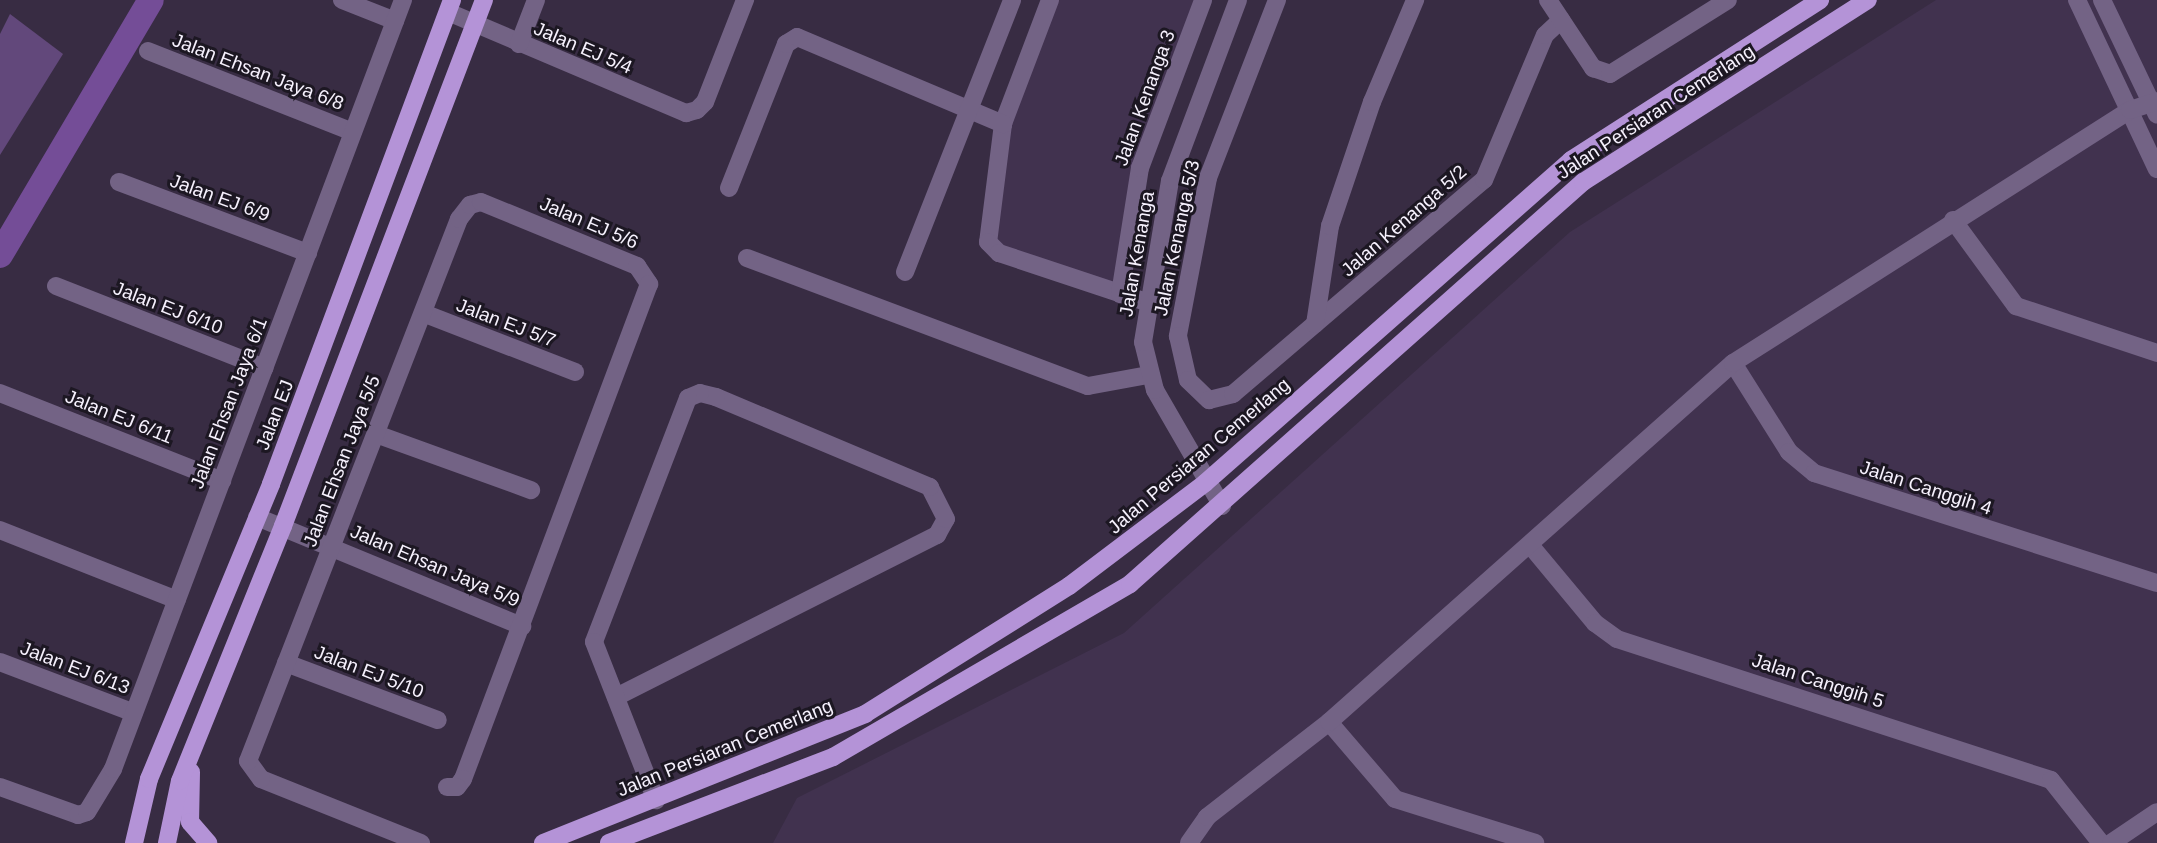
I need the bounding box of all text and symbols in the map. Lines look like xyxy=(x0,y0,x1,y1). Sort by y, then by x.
street label: Jalan EJ 5/4 xyxy=(530,17,636,79)
street label: Jalan Kenanga 3 xyxy=(1110,27,1180,169)
street label: Jalan Ehsan Jaya 6/8 xyxy=(169,29,347,115)
street label: Jalan Persiaran Cemerlang xyxy=(1553,40,1759,184)
street label: Jalan Kenanga 5/3 xyxy=(1149,158,1205,318)
street label: Jalan Kenanga 5/2 xyxy=(1337,160,1471,282)
street label: Jalan EJ 6/9 xyxy=(167,169,273,227)
street label: Jalan Kenanga xyxy=(1115,190,1159,318)
street label: Jalan EJ 5/6 xyxy=(536,192,642,254)
street label: Jalan EJ 6/10 xyxy=(110,277,226,339)
street label: Jalan EJ 5/7 xyxy=(453,294,559,352)
street label: Jalan Ehsan Jaya 6/1 xyxy=(186,314,272,492)
street label: Jalan Ehsan Jaya 5/5 xyxy=(299,372,385,550)
street label: Jalan Persiaran Cemerlang xyxy=(1103,373,1295,539)
street label: Jalan EJ xyxy=(251,377,299,453)
street label: Jalan EJ 6/11 xyxy=(62,385,176,449)
street label: Jalan Canggih 4 xyxy=(1857,456,1995,520)
street label: Jalan Ehsan Jaya 5/9 xyxy=(347,520,523,612)
street label: Jalan EJ 6/13 xyxy=(17,637,133,699)
street label: Jalan EJ 5/10 xyxy=(311,641,427,703)
street label: Jalan Canggih 5 xyxy=(1749,649,1887,713)
street label: Jalan Persiaran Cemerlang xyxy=(614,694,836,802)

